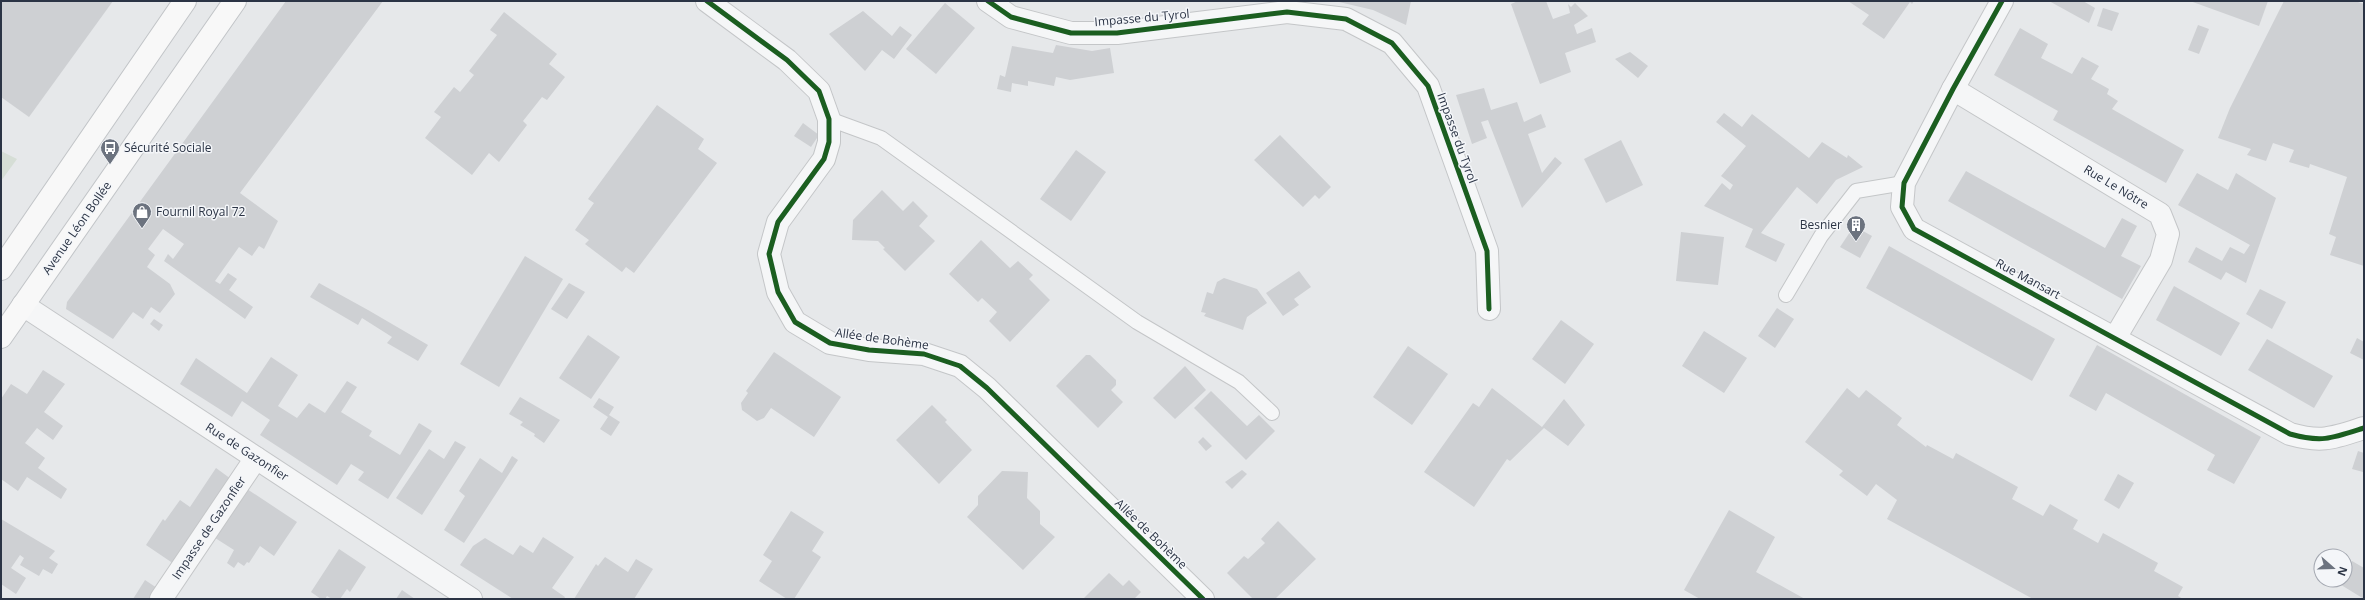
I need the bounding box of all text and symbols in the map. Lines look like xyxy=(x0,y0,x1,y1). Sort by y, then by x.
street label: Impasse du Tyrol xyxy=(1094,5,1190,30)
street label: Impasse du Tyrol xyxy=(1433,90,1482,186)
bus stop icon: Sécurité Sociale xyxy=(99,137,121,165)
place label: Sécurité Sociale xyxy=(124,139,212,156)
street label: Rue Le Nôtre xyxy=(2081,161,2152,213)
street label: Avenue Léon Bollée xyxy=(38,178,115,278)
shop icon: Fournil Royal 72 xyxy=(131,201,153,229)
place label: Fournil Royal 72 xyxy=(156,203,246,220)
building icon: Besnier xyxy=(1845,214,1867,242)
place label: Besnier xyxy=(1800,216,1842,233)
street label: Rue Mansart xyxy=(1993,254,2064,303)
street label: Allée de Bohème xyxy=(834,324,930,354)
street label: Rue de Gazonfier xyxy=(202,418,292,485)
street label: Impasse de Gazonfier xyxy=(168,473,250,583)
street label: Allée de Bohème xyxy=(1112,495,1191,573)
north arrow xyxy=(2313,548,2353,588)
text: N xyxy=(2334,565,2351,578)

